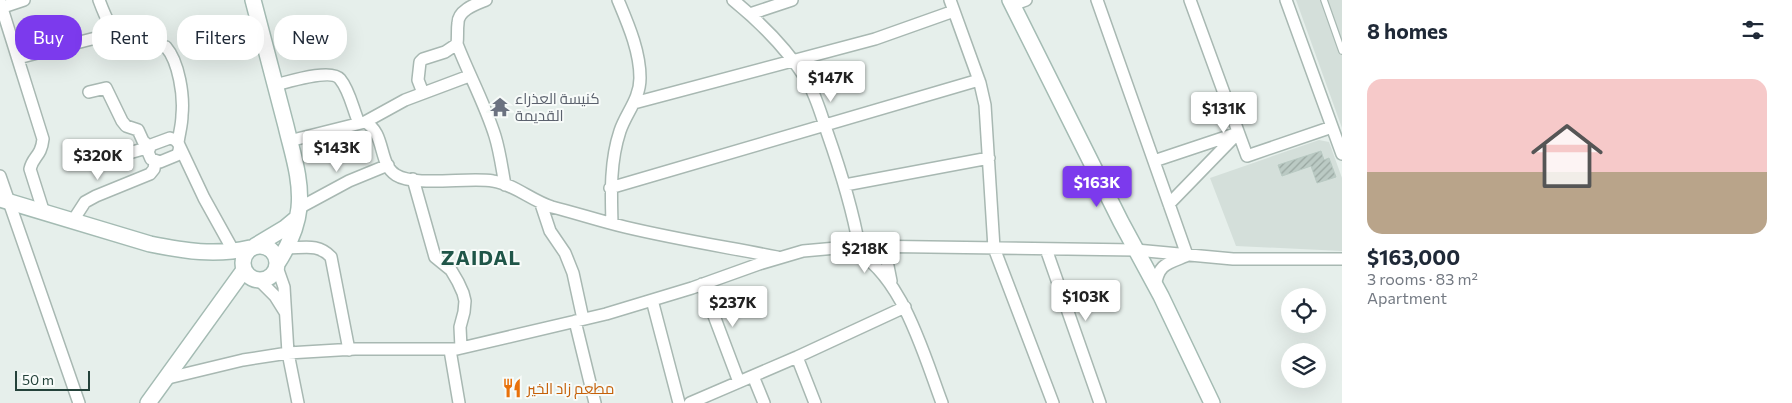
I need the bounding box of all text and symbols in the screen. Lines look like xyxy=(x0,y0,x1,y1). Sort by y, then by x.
chip: Buy xyxy=(15,15,82,60)
chip: Rent xyxy=(92,15,167,60)
chip: Filters xyxy=(177,15,264,60)
chip: New xyxy=(274,15,347,60)
icon: filters xyxy=(1739,16,1767,44)
text: 8 homes xyxy=(1367,18,1448,43)
pin: $147K xyxy=(796,61,866,103)
text: $147K xyxy=(808,67,854,86)
place label: كنيسة العذراء القديمة xyxy=(515,89,600,124)
pin: $131K xyxy=(1189,92,1259,134)
temple icon: كنيسة العذراء القديمة xyxy=(489,96,511,118)
text: $131K xyxy=(1202,98,1246,117)
icon: home xyxy=(1522,111,1612,201)
pin: $143K xyxy=(302,130,372,173)
text: $143K xyxy=(314,137,360,156)
pin: $320K xyxy=(63,138,133,181)
text: $320K xyxy=(73,145,123,164)
pin: $163K xyxy=(1062,166,1132,208)
text: $163K xyxy=(1074,172,1120,191)
pin: $218K xyxy=(830,232,900,274)
text: $218K xyxy=(842,238,888,257)
text: $163,000 xyxy=(1367,244,1460,269)
district label: ZAIDAL xyxy=(441,245,521,269)
text: 3 rooms · 83 m² xyxy=(1367,269,1478,288)
pin: $103K xyxy=(1051,280,1121,322)
pin: $237K xyxy=(698,286,768,328)
text: $103K xyxy=(1062,286,1110,305)
map controls xyxy=(1281,288,1326,388)
button: locate xyxy=(1281,288,1326,333)
text: Apartment xyxy=(1367,288,1447,307)
text: $237K xyxy=(709,292,757,311)
button: layers xyxy=(1281,343,1326,388)
scale bar xyxy=(15,368,90,391)
text: 50 m xyxy=(22,371,54,388)
restaurant icon: مطعم زاد الخير xyxy=(501,377,523,399)
place label: مطعم زاد الخير xyxy=(526,379,614,399)

